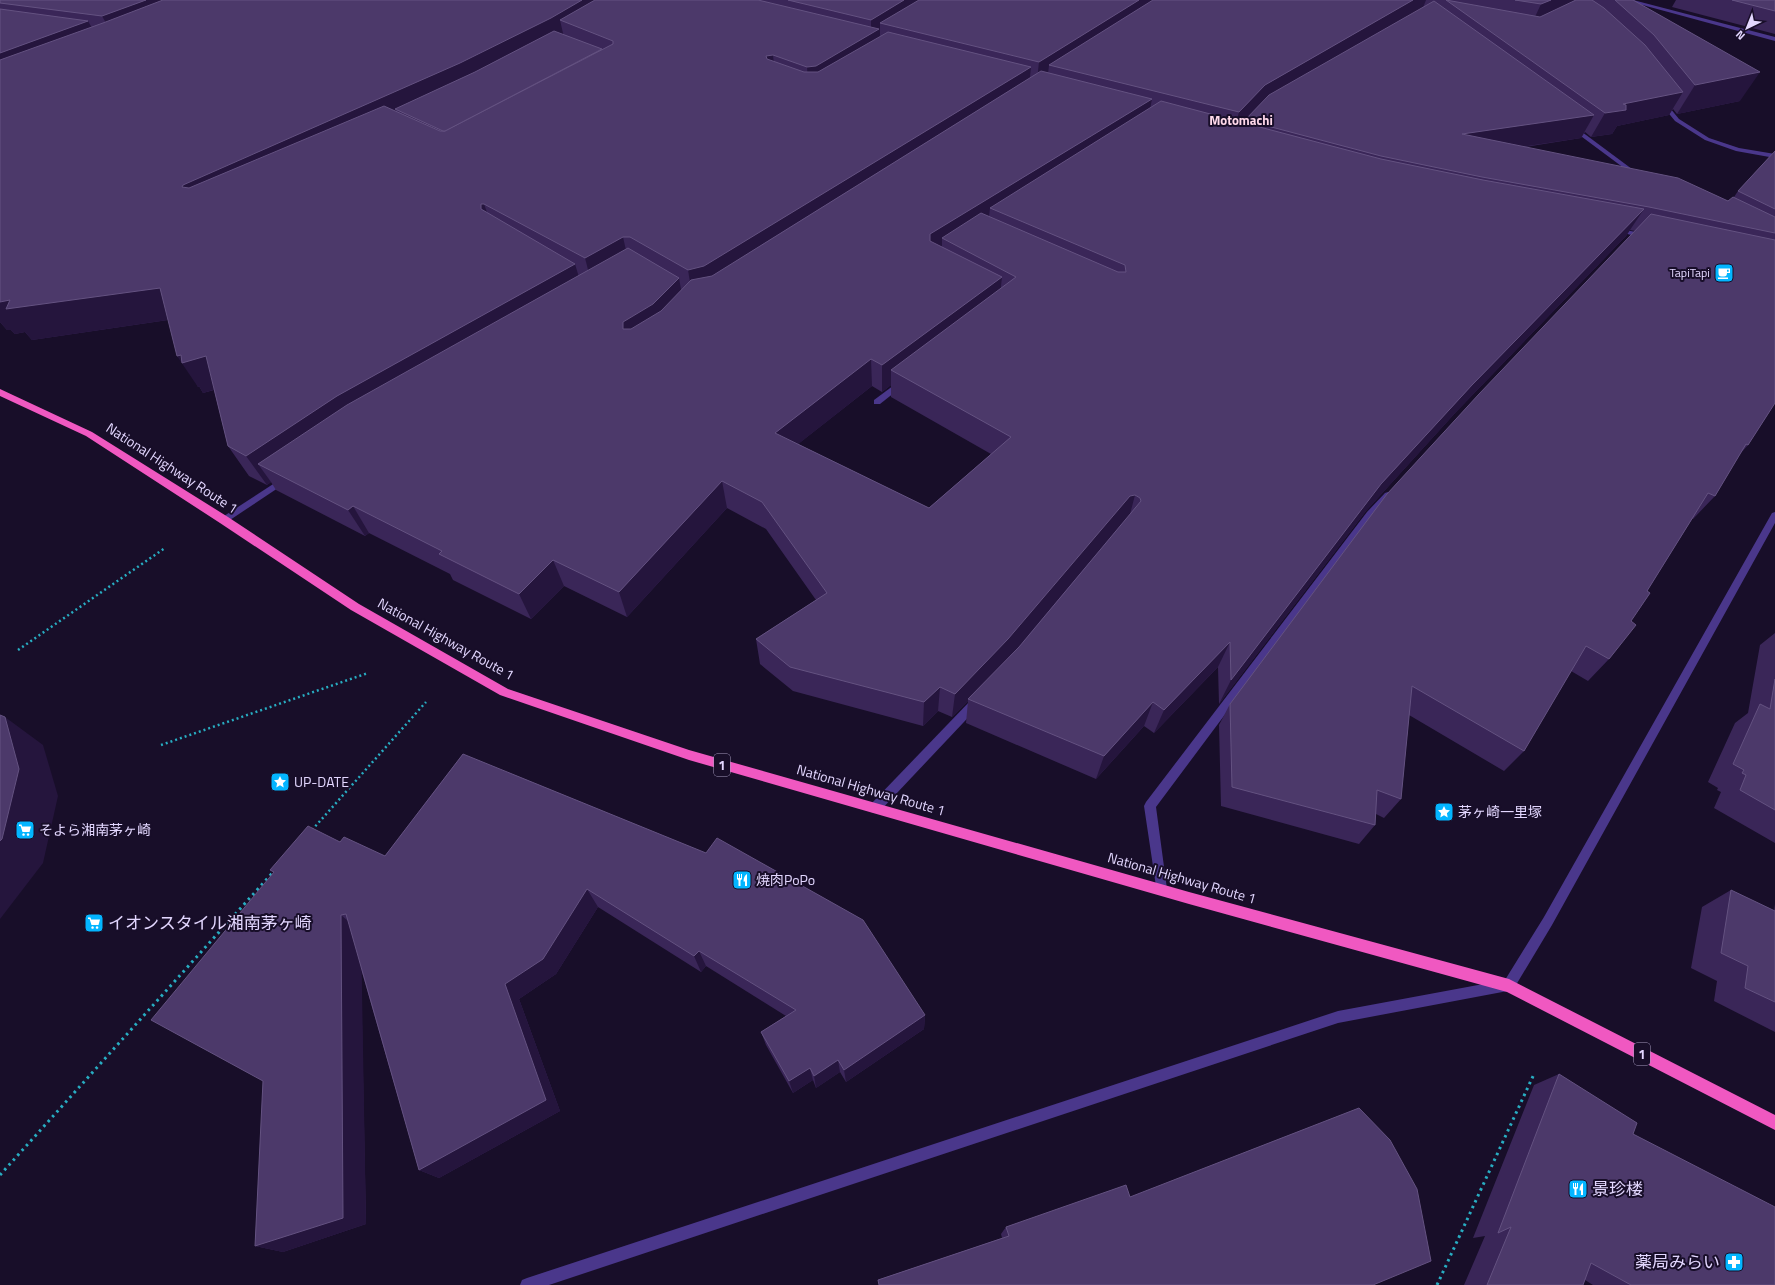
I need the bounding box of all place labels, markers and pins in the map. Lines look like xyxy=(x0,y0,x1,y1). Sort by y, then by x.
cafe icon: TapiTapi xyxy=(1713,262,1735,284)
place label: TapiTapi xyxy=(1670,263,1710,282)
place icon: UP-DATE xyxy=(269,771,291,793)
place label: UP-DATE xyxy=(294,771,349,792)
place icon: 茅ヶ崎一里塚 xyxy=(1433,801,1455,823)
place label: 茅ヶ崎一里塚 xyxy=(1458,801,1542,822)
supermarket icon: そよら湘南茅ヶ崎 xyxy=(14,819,36,841)
place label: そよら湘南茅ヶ崎 xyxy=(39,819,151,840)
restaurant icon: 焼肉PoPo xyxy=(731,869,753,891)
place label: 焼肉PoPo xyxy=(756,869,815,890)
place label: イオンスタイル湘南茅ヶ崎 xyxy=(108,910,312,936)
supermarket icon: イオンスタイル湘南茅ヶ崎 xyxy=(83,912,105,934)
place label: 景珍楼 xyxy=(1592,1176,1643,1202)
restaurant icon: 景珍楼 xyxy=(1567,1178,1589,1200)
place label: 薬局みらい xyxy=(1635,1249,1720,1275)
pharmacy icon: 薬局みらい xyxy=(1723,1251,1745,1273)

